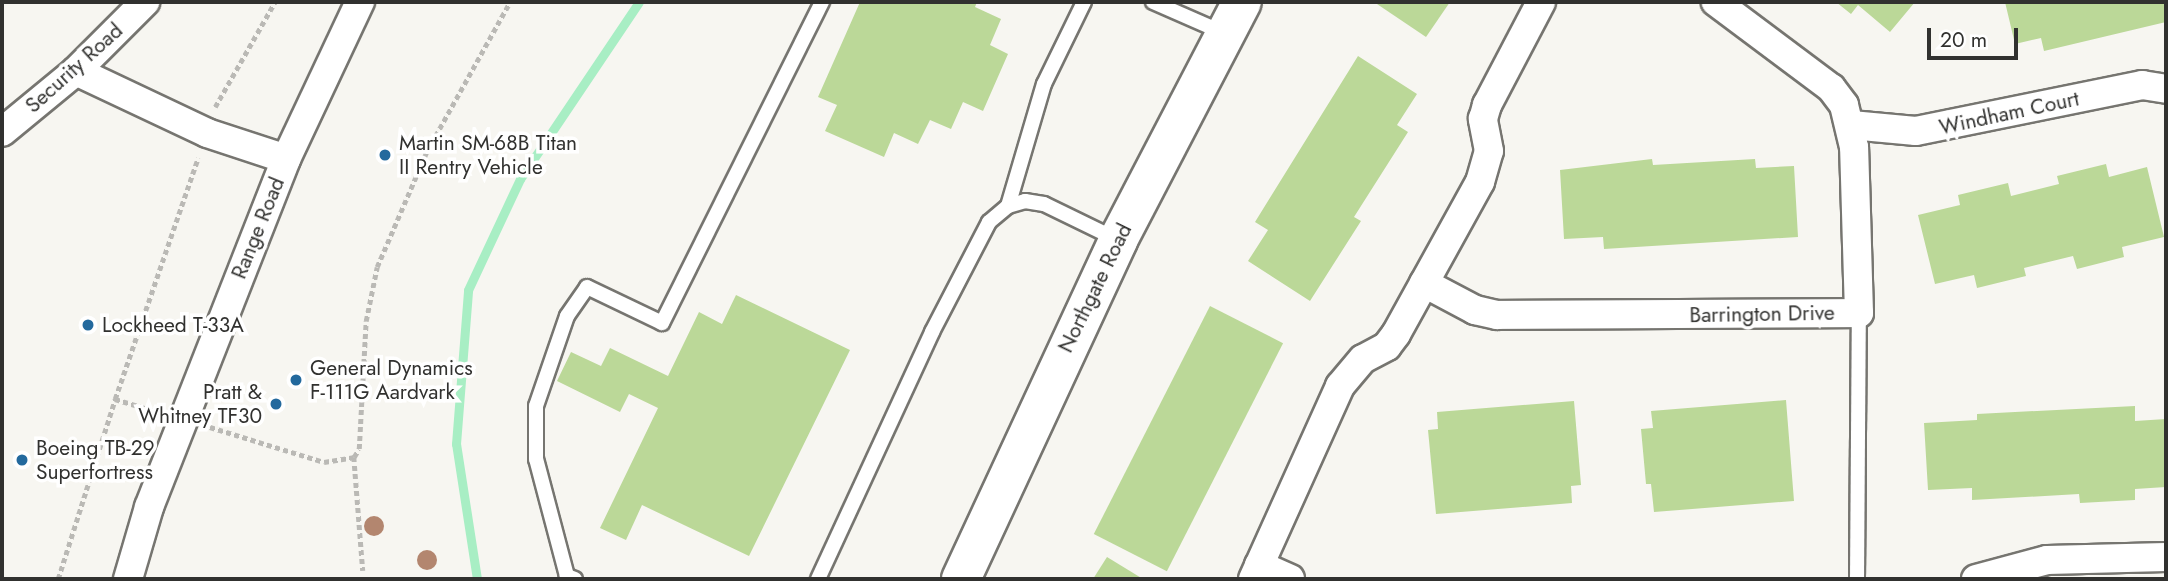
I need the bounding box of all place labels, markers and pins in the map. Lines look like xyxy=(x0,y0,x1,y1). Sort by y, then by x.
place label: Martin SM-68B Titan II Rentry Vehicle xyxy=(399,130,577,180)
marker: Martin SM-68B Titan II Rentry Vehicle xyxy=(377,147,393,163)
place label: Lockheed T-33A xyxy=(102,312,244,338)
marker: Lockheed T-33A xyxy=(80,317,96,333)
place label: General Dynamics F-111G Aardvark xyxy=(310,355,473,405)
marker: General Dynamics F-111G Aardvark xyxy=(288,372,304,388)
place label: Pratt & Whitney TF30 xyxy=(138,379,262,429)
marker: Pratt & Whitney TF30 xyxy=(268,396,284,412)
place label: Boeing TB-29 Superfortress xyxy=(36,435,155,485)
marker: Boeing TB-29 Superfortress xyxy=(14,452,30,468)

